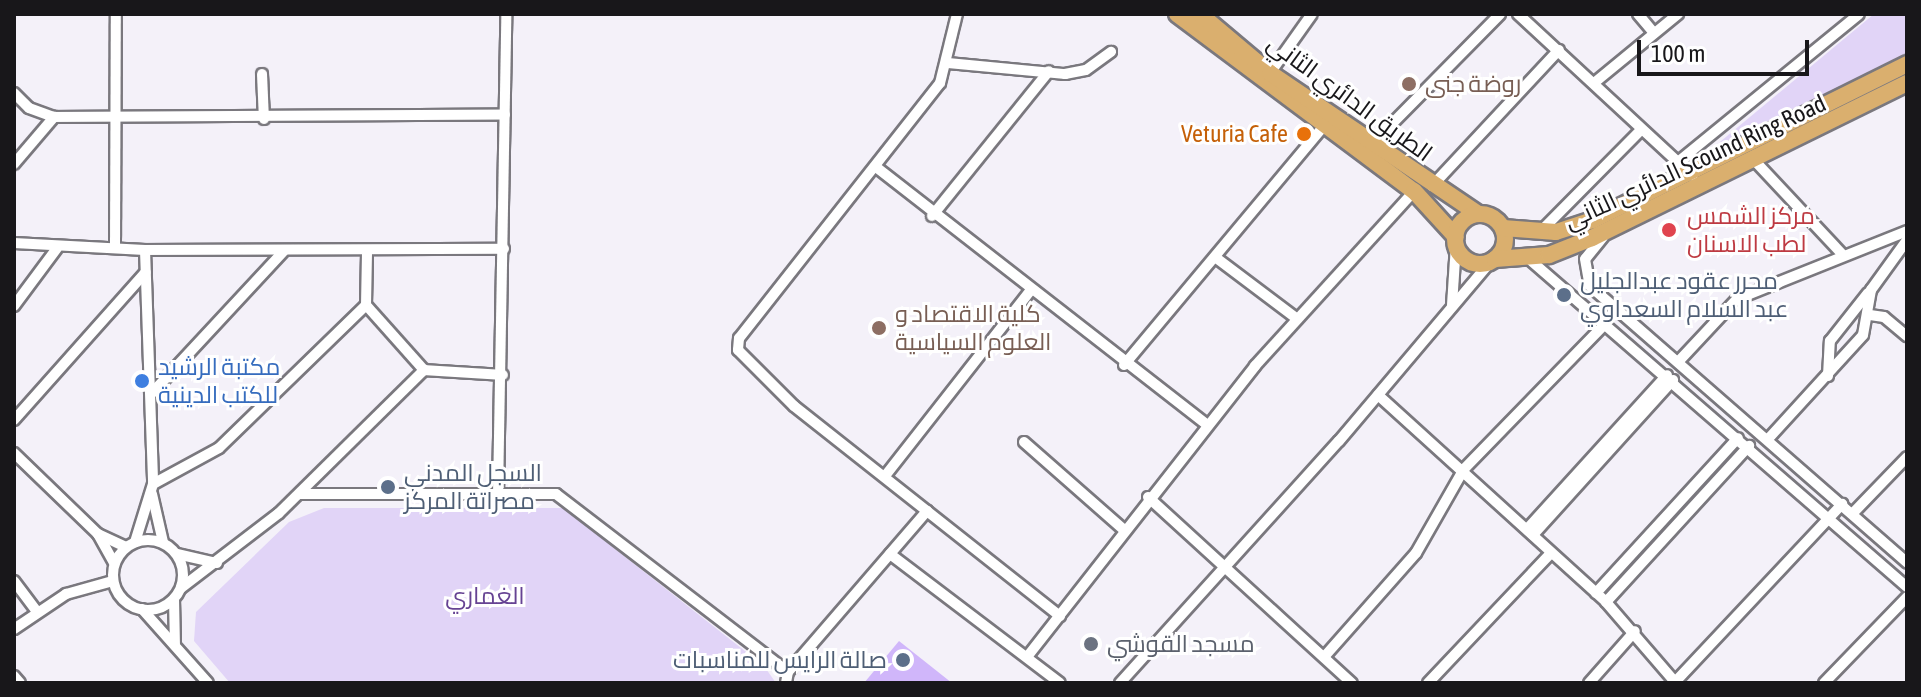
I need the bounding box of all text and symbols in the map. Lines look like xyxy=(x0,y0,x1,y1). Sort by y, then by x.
scale bar xyxy=(1641,24,1813,74)
street label: الطريق الدائري الثاني xyxy=(1262,28,1438,168)
text: 100 m xyxy=(1651,40,1705,67)
place label: روضة جنى xyxy=(1425,70,1521,98)
marker: روضة جنى xyxy=(1400,75,1418,93)
street label: الدائري الثاني Scound Ring Road xyxy=(1560,89,1830,235)
place label: Veturia Cafe xyxy=(1181,120,1288,148)
marker: Veturia Cafe xyxy=(1295,125,1313,143)
place label: مركز الشمس لطب الاسنان xyxy=(1687,202,1815,258)
marker: مركز الشمس لطب الاسنان xyxy=(1658,219,1680,241)
place label: محرر عقود عبدالجليل عبد السلام السعداوي xyxy=(1580,267,1788,323)
marker: محرر عقود عبدالجليل عبد السلام السعداوي xyxy=(1555,286,1573,304)
place label: كلية الاقتصاد و العلوم السياسية xyxy=(895,300,1051,356)
marker: كلية الاقتصاد و العلوم السياسية xyxy=(870,319,888,337)
place label: مكتبة الرشيد للكتب الدينية xyxy=(158,353,280,409)
marker: مكتبة الرشيد للكتب الدينية xyxy=(133,372,151,390)
place label: السجل المدني مصراتة المركز xyxy=(404,459,542,515)
marker: السجل المدني مصراتة المركز xyxy=(379,478,397,496)
park label: الغماري xyxy=(445,582,525,610)
place label: مسجد القوشي xyxy=(1107,630,1255,658)
marker: مسجد القوشي xyxy=(1082,635,1100,653)
place label: صالة الرايس للمناسبات xyxy=(673,646,887,674)
marker: صالة الرايس للمناسبات xyxy=(894,651,912,669)

